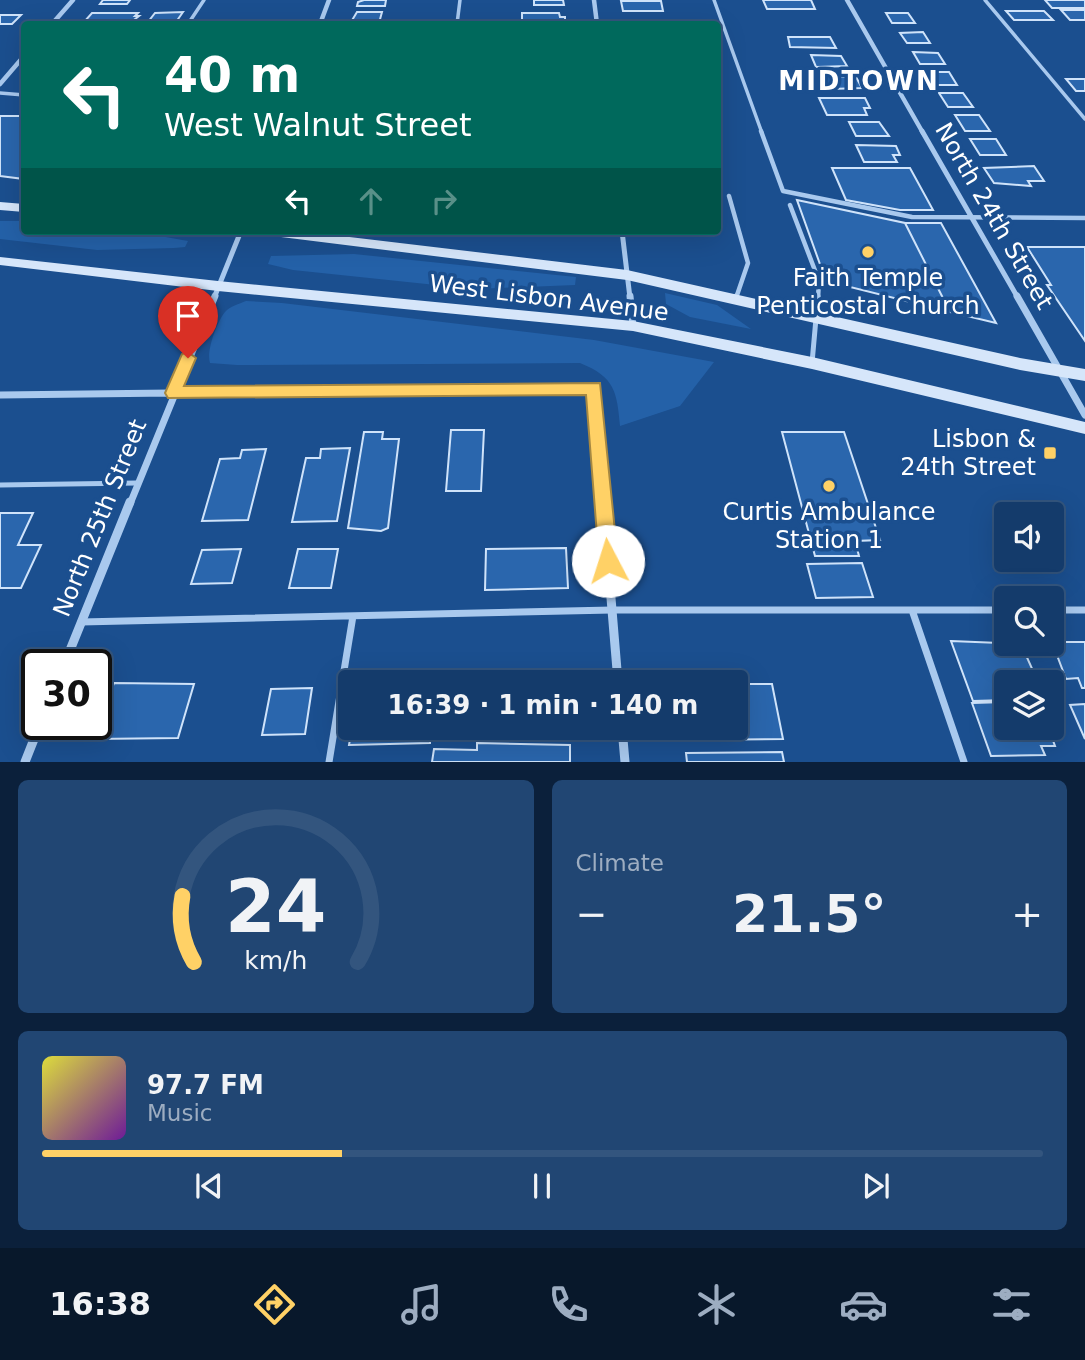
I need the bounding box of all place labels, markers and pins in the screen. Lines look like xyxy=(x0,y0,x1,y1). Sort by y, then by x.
marker: Faith Temple Penticostal Church xyxy=(860,244,876,260)
place label: Faith Temple Penticostal Church xyxy=(756,264,980,320)
pin xyxy=(158,286,218,358)
place label: Lisbon & 24th Street xyxy=(900,425,1036,481)
marker: Lisbon & 24th Street xyxy=(1042,445,1058,461)
marker: Curtis Ambulance Station 1 xyxy=(821,478,837,494)
place label: Curtis Ambulance Station 1 xyxy=(723,498,935,554)

